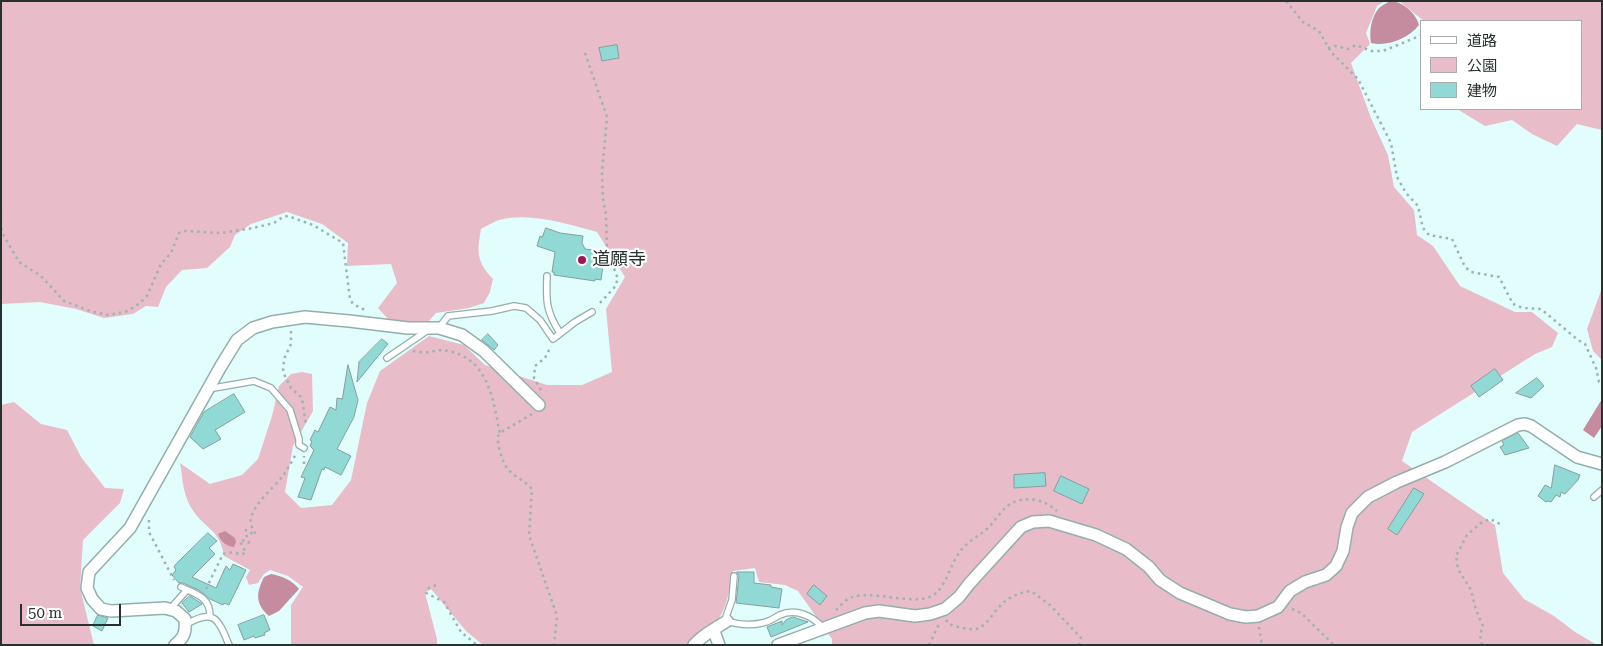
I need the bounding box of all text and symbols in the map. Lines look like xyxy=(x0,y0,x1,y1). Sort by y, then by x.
legend xyxy=(1420,20,1583,110)
text: 道路 xyxy=(1467,32,1497,50)
text: 公園 xyxy=(1467,57,1497,75)
text: 建物 xyxy=(1467,82,1497,100)
place label: 道願寺 xyxy=(592,249,646,271)
marker: 道願寺 xyxy=(576,254,588,266)
scale bar xyxy=(22,594,124,626)
text: 50 m xyxy=(28,604,62,622)

